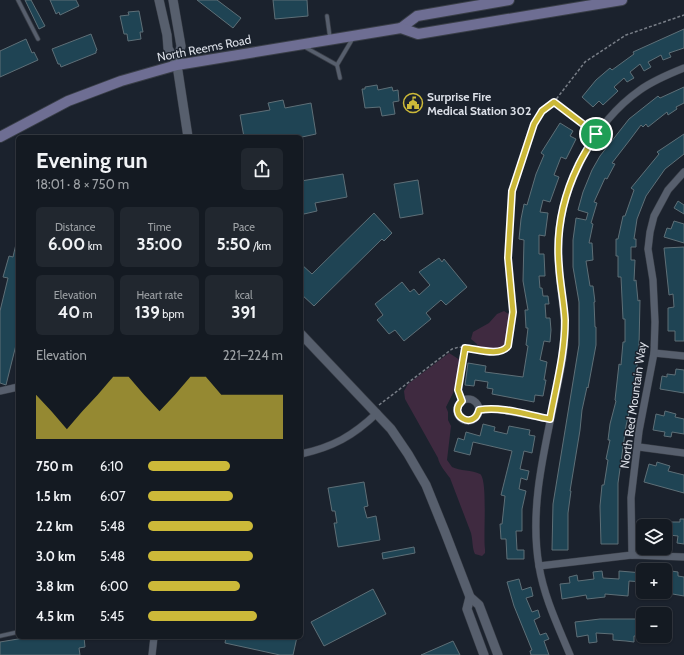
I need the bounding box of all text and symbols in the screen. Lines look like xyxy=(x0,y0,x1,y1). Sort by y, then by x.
street label: North Reems Road xyxy=(156,32,252,64)
place label: Surprise Fire Medical Station 302 xyxy=(427,89,531,118)
public building icon: Surprise Fire Medical Station 302 xyxy=(402,92,424,114)
pin xyxy=(579,117,613,151)
icon: arrive xyxy=(585,123,607,145)
text: Evening run xyxy=(36,147,148,174)
button: share xyxy=(241,148,283,190)
text: 18:01 · 8 × 750 m xyxy=(36,176,129,192)
text: Distance xyxy=(55,220,95,234)
text: Time xyxy=(148,220,171,234)
text: Pace xyxy=(233,220,255,234)
text: 6.00 xyxy=(48,234,85,254)
text: 35:00 xyxy=(136,234,183,254)
text: 5:50 xyxy=(217,234,251,254)
text: km xyxy=(85,239,102,253)
text: /km xyxy=(251,239,271,253)
text: Elevation xyxy=(54,288,97,302)
text: Heart rate xyxy=(136,288,183,302)
text: kcal xyxy=(235,288,253,302)
text: 40 xyxy=(58,302,80,322)
text: 139 xyxy=(135,302,160,322)
text: 391 xyxy=(231,302,256,322)
text: m xyxy=(80,307,93,321)
text: bpm xyxy=(160,307,184,321)
street label: North Red Mountain Way xyxy=(617,341,649,469)
text: Elevation xyxy=(36,347,87,363)
text: 221–224 m xyxy=(223,347,283,363)
text: 750 m xyxy=(36,458,73,474)
text: 6:10 xyxy=(100,458,123,474)
text: 1.5 km xyxy=(36,488,71,504)
text: 6:07 xyxy=(100,488,126,504)
text: 2.2 km xyxy=(36,518,73,534)
text: 5:48 xyxy=(100,518,125,534)
map controls xyxy=(636,519,672,643)
button: layers xyxy=(636,519,672,555)
text: 3.0 km xyxy=(36,548,75,564)
text: 5:48 xyxy=(100,548,125,564)
button: + xyxy=(636,563,672,599)
text: 3.8 km xyxy=(36,578,74,594)
text: 6:00 xyxy=(100,578,128,594)
button: − xyxy=(636,607,672,643)
text: 4.5 km xyxy=(36,608,74,624)
text: 5:45 xyxy=(100,608,124,624)

